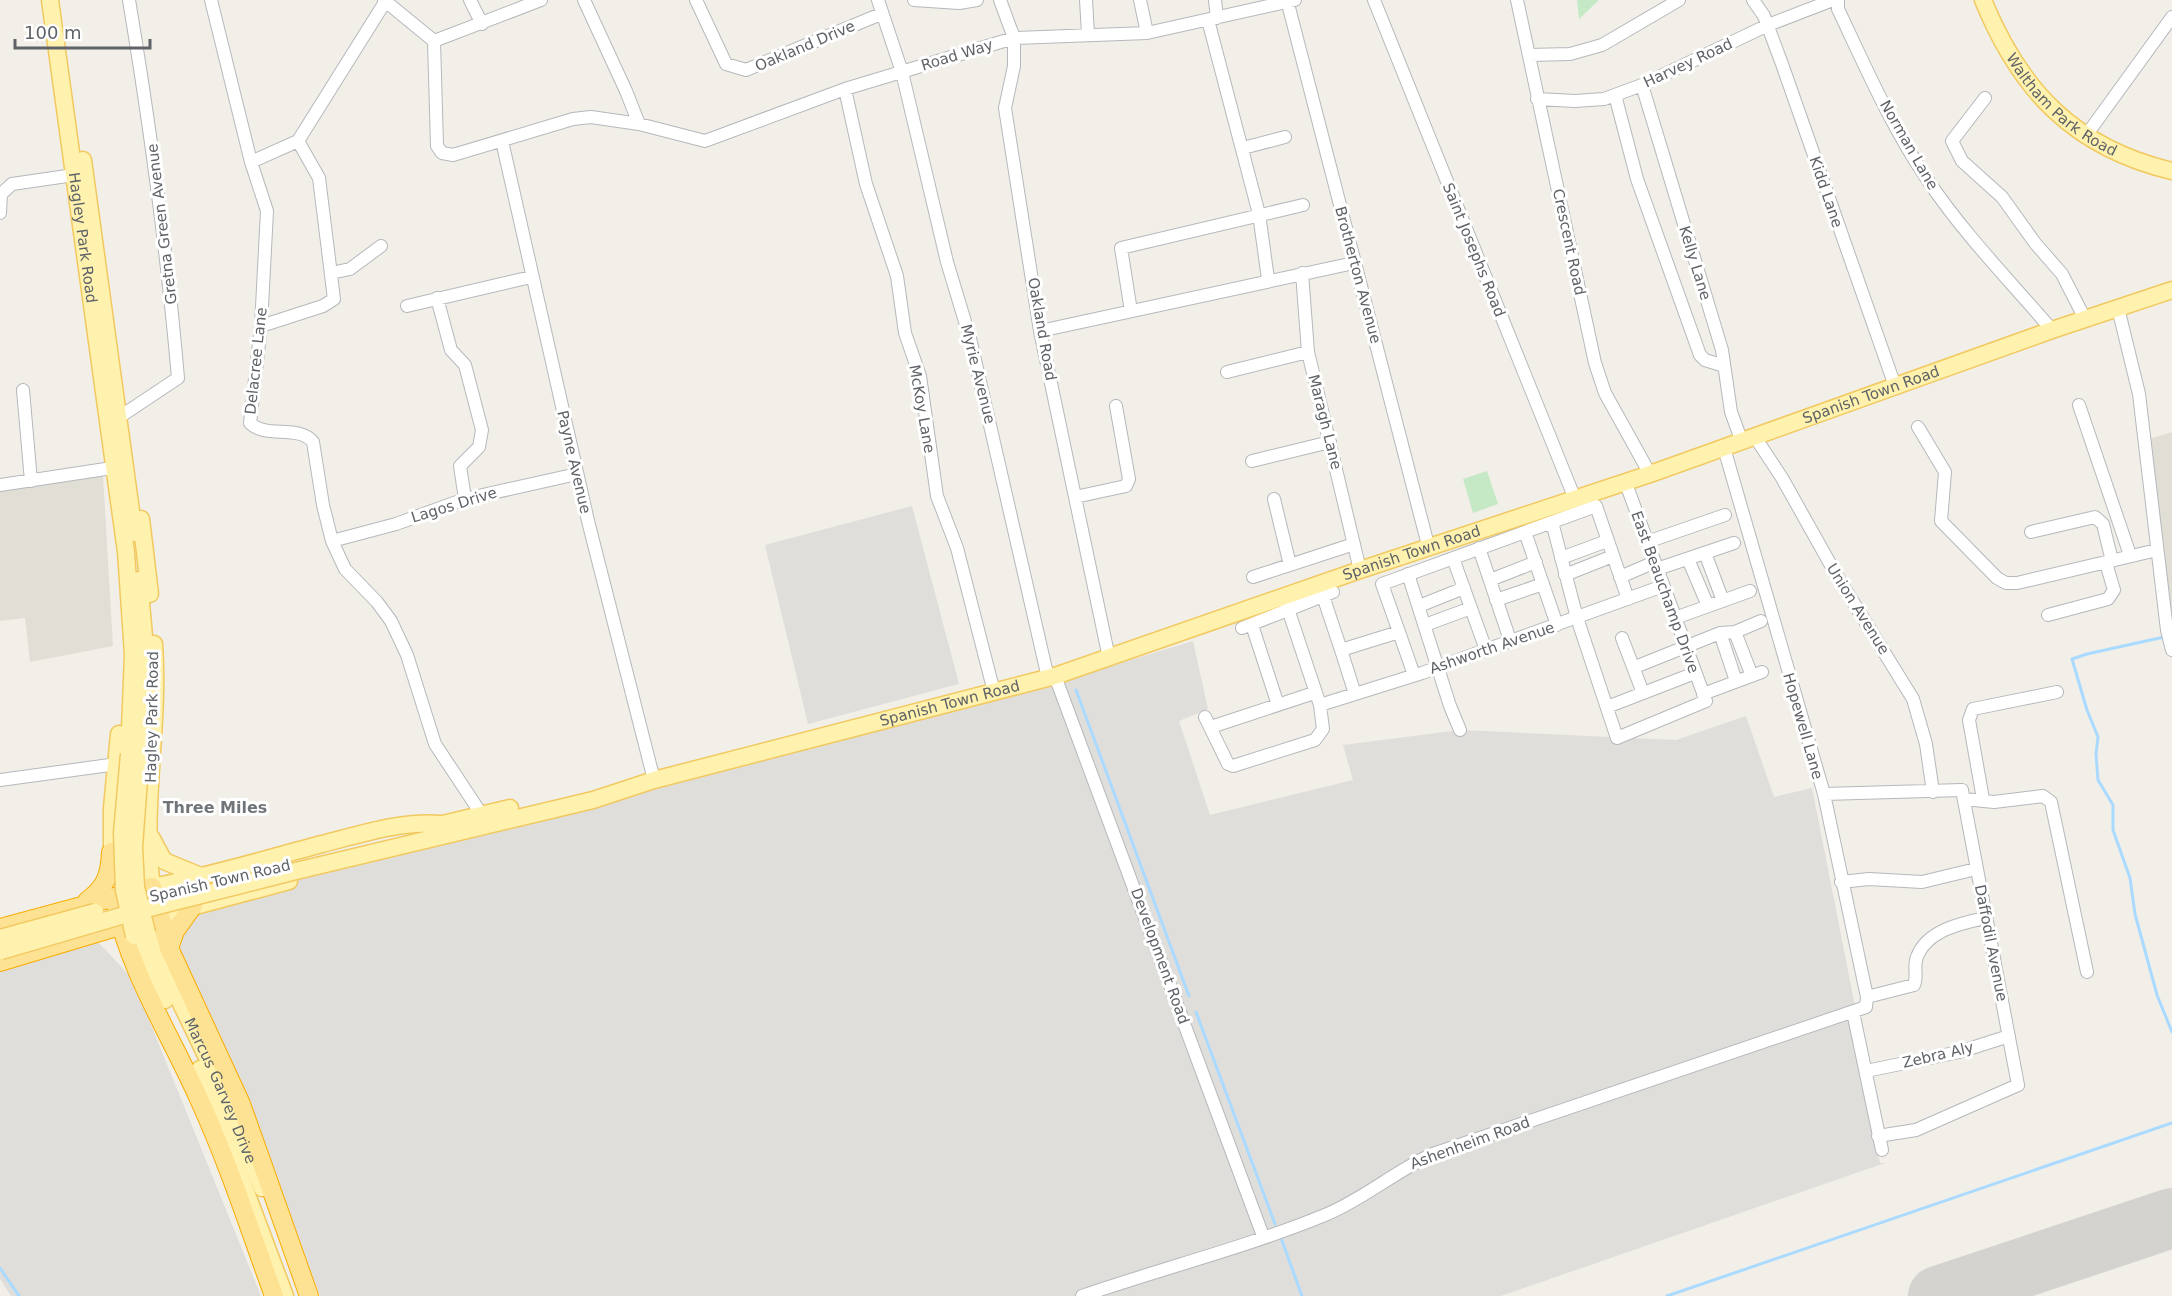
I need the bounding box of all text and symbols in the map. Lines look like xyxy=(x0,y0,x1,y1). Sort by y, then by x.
scale bar xyxy=(15,12,150,50)
street label: Oakland Drive xyxy=(752,17,858,75)
text: 100 m xyxy=(24,22,82,43)
street label: Road Way xyxy=(919,35,995,74)
street label: Harvey Road xyxy=(1641,35,1735,91)
street label: Waltham Park Road xyxy=(2002,50,2120,160)
street label: Norman Lane xyxy=(1876,97,1942,193)
street label: Gretna Green Avenue xyxy=(143,143,181,305)
street label: Kidd Lane xyxy=(1805,154,1847,230)
street label: Hagley Park Road xyxy=(65,171,101,304)
street label: Saint Josephs Road xyxy=(1439,180,1509,320)
street label: Crescent Road xyxy=(1549,187,1589,297)
street label: Brotherton Avenue xyxy=(1331,204,1385,346)
street label: Kelly Lane xyxy=(1675,224,1715,302)
street label: Oakland Road xyxy=(1024,276,1060,382)
street label: Delacree Lane xyxy=(241,306,271,416)
street label: Myrie Avenue xyxy=(957,322,999,426)
street label: Spanish Town Road xyxy=(1800,362,1942,428)
street label: McKoy Lane xyxy=(905,363,939,455)
street label: Maragh Lane xyxy=(1304,372,1346,472)
street label: Payne Avenue xyxy=(553,408,595,516)
street label: Lagos Drive xyxy=(409,483,499,527)
street label: East Beauchamp Drive xyxy=(1627,508,1703,676)
street label: Spanish Town Road xyxy=(1340,522,1483,584)
street label: Union Avenue xyxy=(1823,560,1893,658)
street label: Ashworth Avenue xyxy=(1427,618,1557,678)
street label: Hagley Park Road xyxy=(142,651,162,783)
street label: Hopewell Lane xyxy=(1779,671,1827,781)
street label: Spanish Town Road xyxy=(878,677,1022,730)
district label: Three Miles xyxy=(163,798,267,817)
street label: Spanish Town Road xyxy=(148,856,292,906)
street label: Daffodil Avenue xyxy=(1971,883,2011,1003)
street label: Development Road xyxy=(1127,886,1193,1026)
street label: Marcus Garvey Drive xyxy=(180,1015,260,1166)
street label: Zebra Aly xyxy=(1901,1038,1975,1072)
street label: Ashenheim Road xyxy=(1408,1113,1532,1173)

